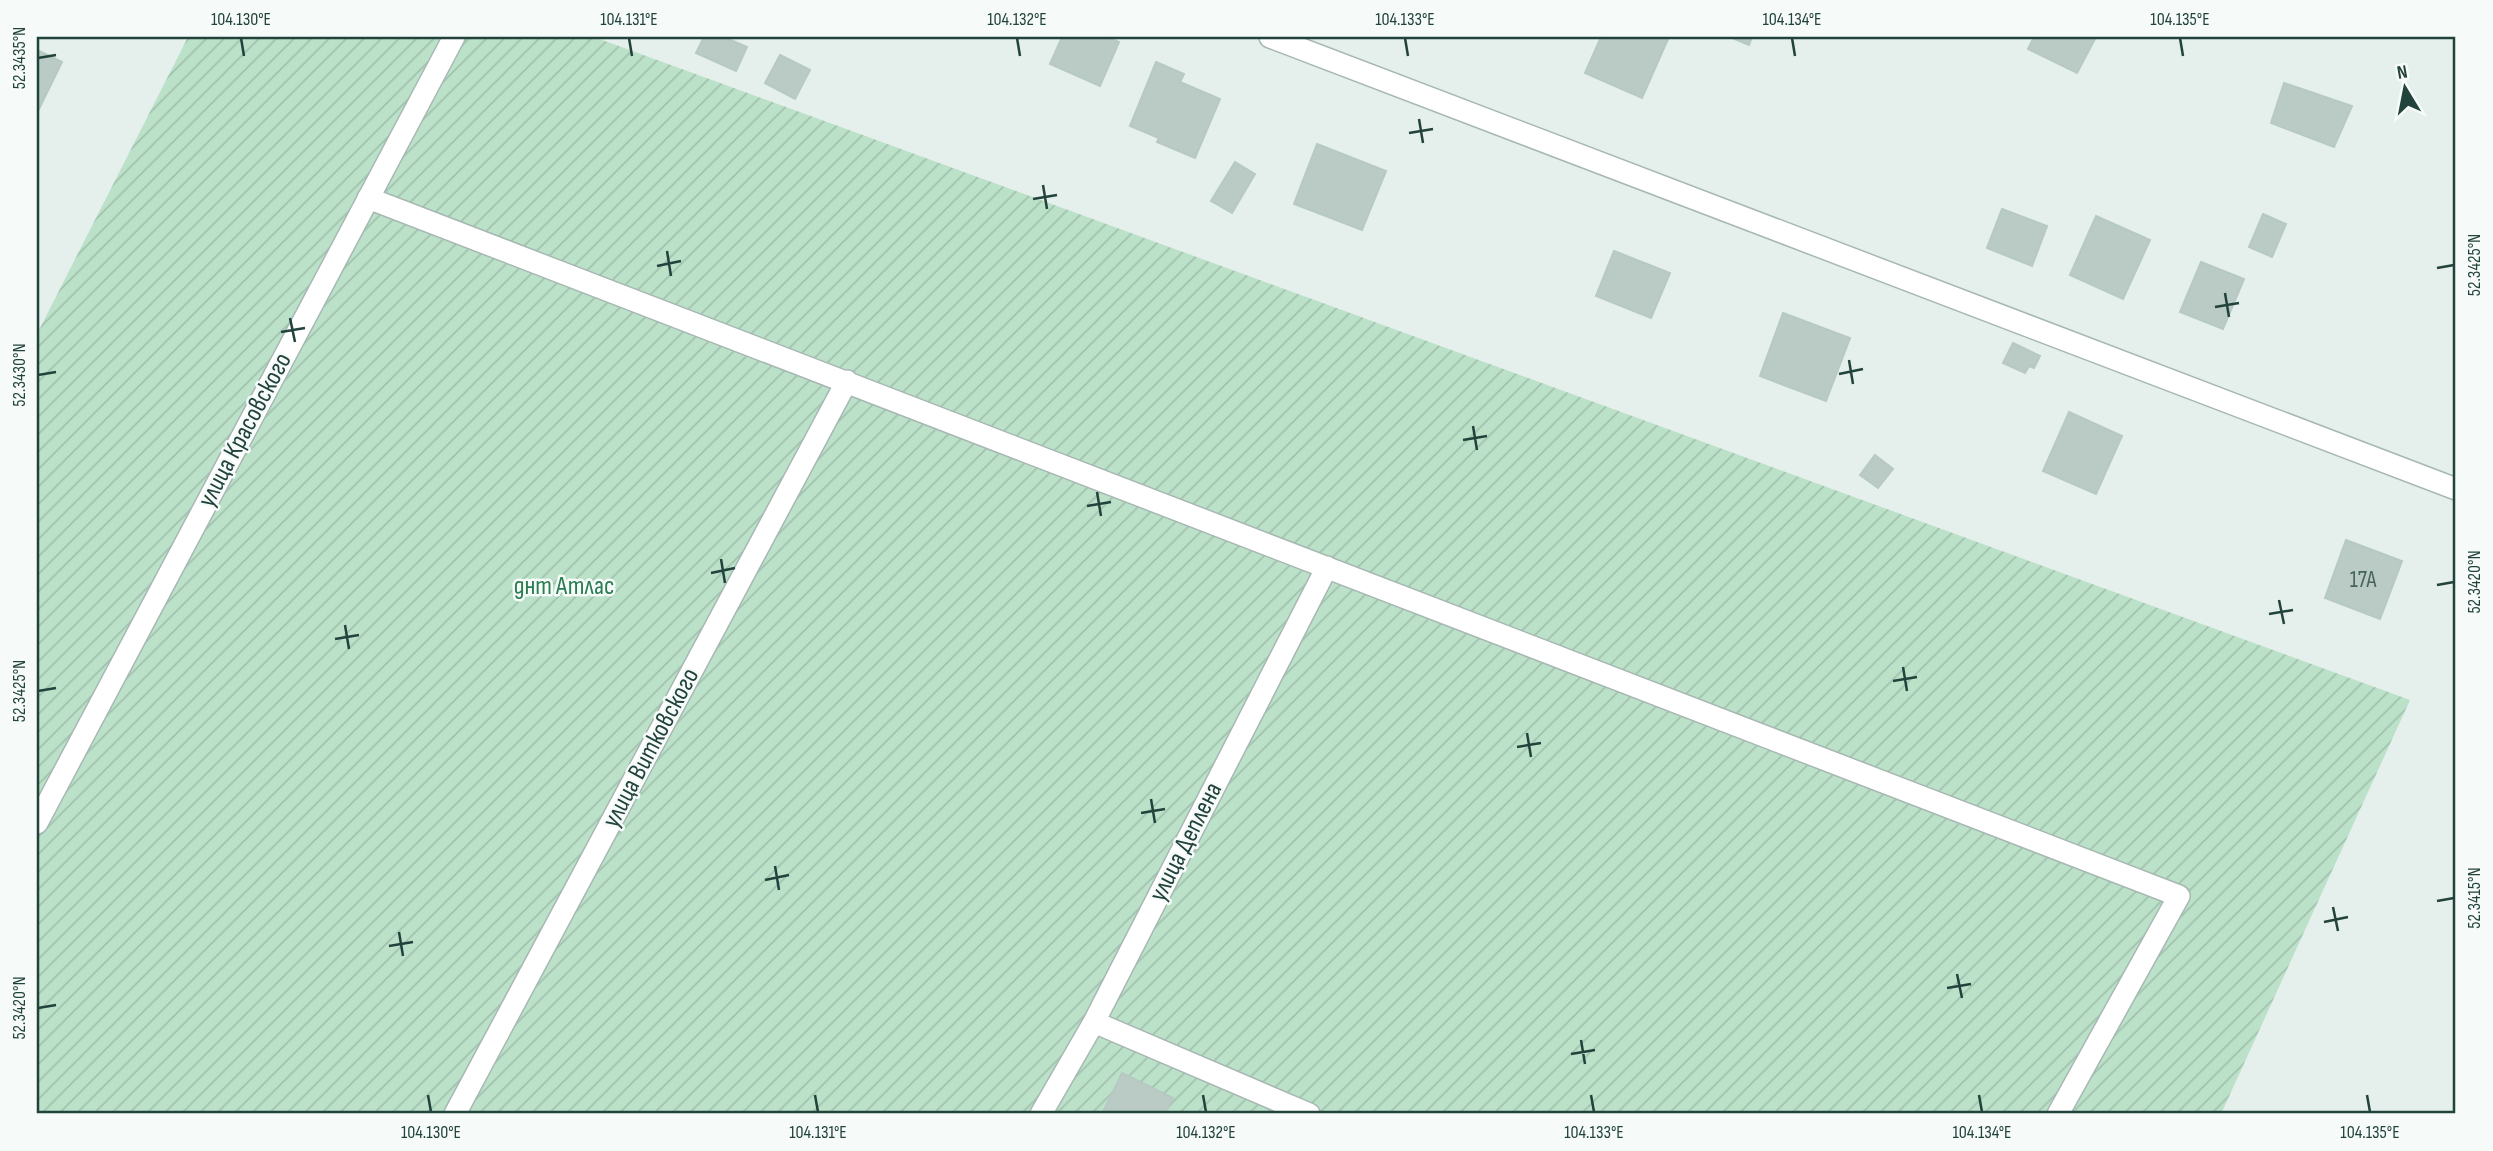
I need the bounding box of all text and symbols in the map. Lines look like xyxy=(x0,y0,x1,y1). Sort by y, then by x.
text: 104.130°E xyxy=(211,9,271,30)
text: 104.131°E xyxy=(600,9,658,30)
text: 104.132°E xyxy=(987,9,1047,30)
text: 104.133°E xyxy=(1375,9,1435,30)
text: 104.134°E xyxy=(1763,9,1821,30)
text: 104.135°E xyxy=(2150,9,2210,30)
text: 52.3435°N xyxy=(9,27,30,89)
north arrow xyxy=(2370,52,2440,122)
text: N xyxy=(2395,61,2409,85)
text: 52.3425°N xyxy=(2464,234,2485,296)
text: 52.3430°N xyxy=(9,343,30,407)
street label: улица Красовского xyxy=(191,348,299,512)
text: 52.3420°N xyxy=(2464,550,2485,614)
house number: 17А xyxy=(2350,566,2376,594)
park label: днт Атлас xyxy=(514,571,614,602)
text: 52.3425°N xyxy=(9,660,30,722)
street label: улица Витковского xyxy=(596,663,706,833)
street label: улица Деплена xyxy=(1143,777,1229,907)
text: 52.3415°N xyxy=(2464,867,2485,929)
text: 52.3420°N xyxy=(9,976,30,1040)
text: 104.130°E xyxy=(401,1122,461,1143)
text: 104.131°E xyxy=(789,1122,847,1143)
text: 104.132°E xyxy=(1176,1122,1236,1143)
text: 104.133°E xyxy=(1564,1122,1624,1143)
text: 104.134°E xyxy=(1953,1122,2011,1143)
text: 104.135°E xyxy=(2340,1122,2400,1143)

